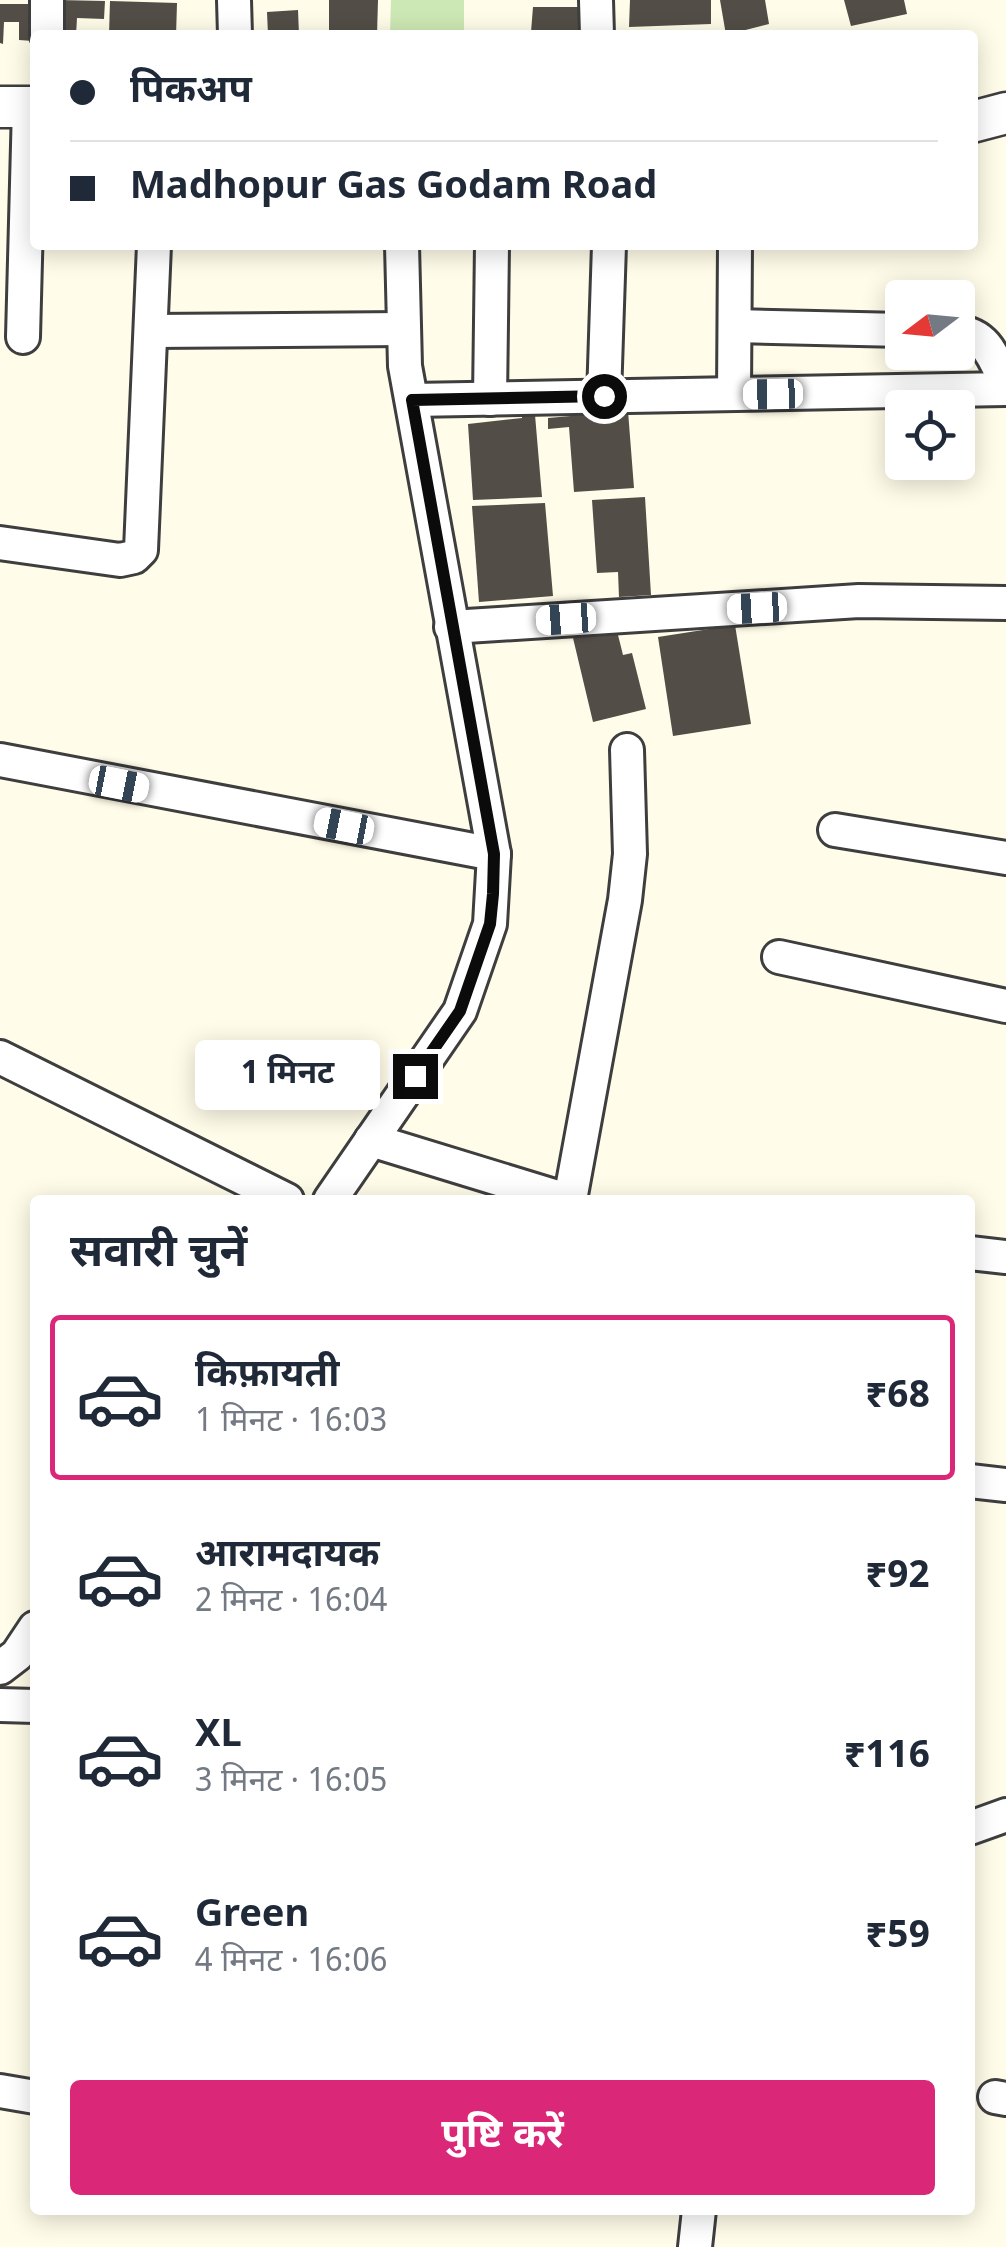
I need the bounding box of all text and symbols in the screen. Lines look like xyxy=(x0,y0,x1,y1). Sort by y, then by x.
text: पिकअप xyxy=(130,68,252,118)
text: Madhopur Gas Godam Road xyxy=(130,164,657,214)
north arrow xyxy=(885,280,975,370)
map controls xyxy=(885,280,975,480)
route start xyxy=(582,374,627,419)
car xyxy=(743,378,803,410)
button: locate xyxy=(885,390,975,480)
car xyxy=(726,591,788,625)
car xyxy=(535,602,597,636)
car xyxy=(87,764,151,804)
car xyxy=(312,806,376,846)
callout: 1 मिनट xyxy=(195,1041,380,1111)
text: 1 मिनट xyxy=(241,1054,334,1096)
route end xyxy=(393,1054,438,1099)
text: सवारी चुनें xyxy=(70,1226,247,1284)
text: किफ़ायती xyxy=(195,1352,339,1402)
icon: car xyxy=(75,1353,165,1443)
text: ₹68 xyxy=(865,1373,930,1423)
text: 1 मिनट · 16:03 xyxy=(195,1402,387,1444)
text: आरामदायक xyxy=(195,1532,379,1582)
icon: car xyxy=(75,1533,165,1623)
text: ₹92 xyxy=(865,1553,930,1603)
text: 2 मिनट · 16:04 xyxy=(195,1582,387,1624)
text: XL xyxy=(195,1712,242,1762)
icon: car xyxy=(75,1713,165,1803)
text: ₹116 xyxy=(844,1733,930,1783)
text: 3 मिनट · 16:05 xyxy=(195,1762,387,1804)
text: Green xyxy=(195,1892,309,1942)
icon: car xyxy=(75,1893,165,1983)
text: ₹59 xyxy=(865,1913,930,1963)
text: 4 मिनट · 16:06 xyxy=(195,1942,387,1984)
button: पुष्टि करें xyxy=(70,2080,935,2195)

